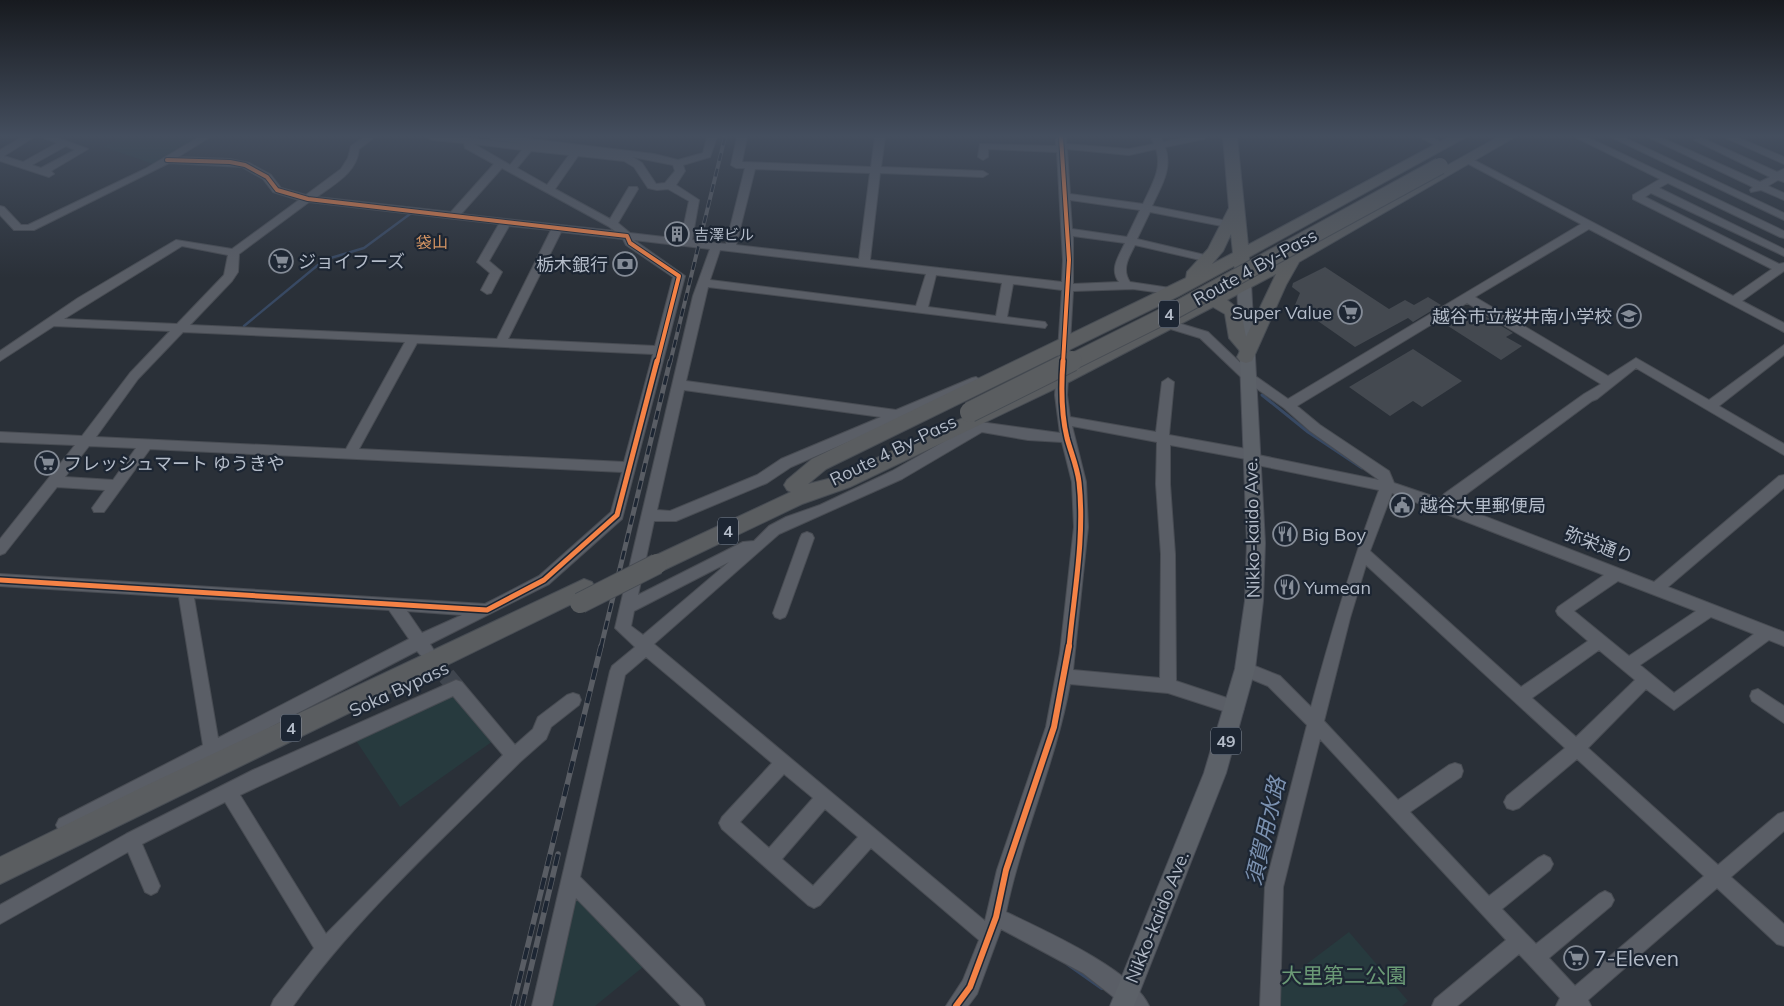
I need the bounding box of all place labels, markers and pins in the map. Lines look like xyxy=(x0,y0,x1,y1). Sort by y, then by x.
building icon: 吉澤ビル xyxy=(664,221,690,247)
place label: 吉澤ビル xyxy=(694,225,754,244)
supermarket icon: ジョイフーズ xyxy=(268,248,294,274)
place label: ジョイフーズ xyxy=(298,250,405,273)
bank icon: 栃木銀行 xyxy=(612,251,638,277)
place label: 栃木銀行 xyxy=(536,253,608,276)
supermarket icon: Super Value xyxy=(1337,299,1363,325)
place label: Super Value xyxy=(1232,301,1332,324)
school or university icon: 越谷市立桜井南小学校 xyxy=(1616,303,1642,329)
place label: 越谷市立桜井南小学校 xyxy=(1432,305,1612,328)
supermarket icon: フレッシュマート ゆうきや xyxy=(34,450,60,476)
place label: フレッシュマート ゆうきや xyxy=(64,452,285,475)
public building icon: 越谷大里郵便局 xyxy=(1389,492,1415,518)
place label: 越谷大里郵便局 xyxy=(1420,494,1546,517)
restaurant icon: Big Boy xyxy=(1272,521,1298,547)
place label: Big Boy xyxy=(1302,523,1366,546)
restaurant icon: Yumean xyxy=(1274,574,1300,600)
place label: Yumean xyxy=(1303,576,1371,599)
supermarket icon: 7-Eleven xyxy=(1563,945,1589,971)
place label: 7-Eleven xyxy=(1594,945,1679,971)

